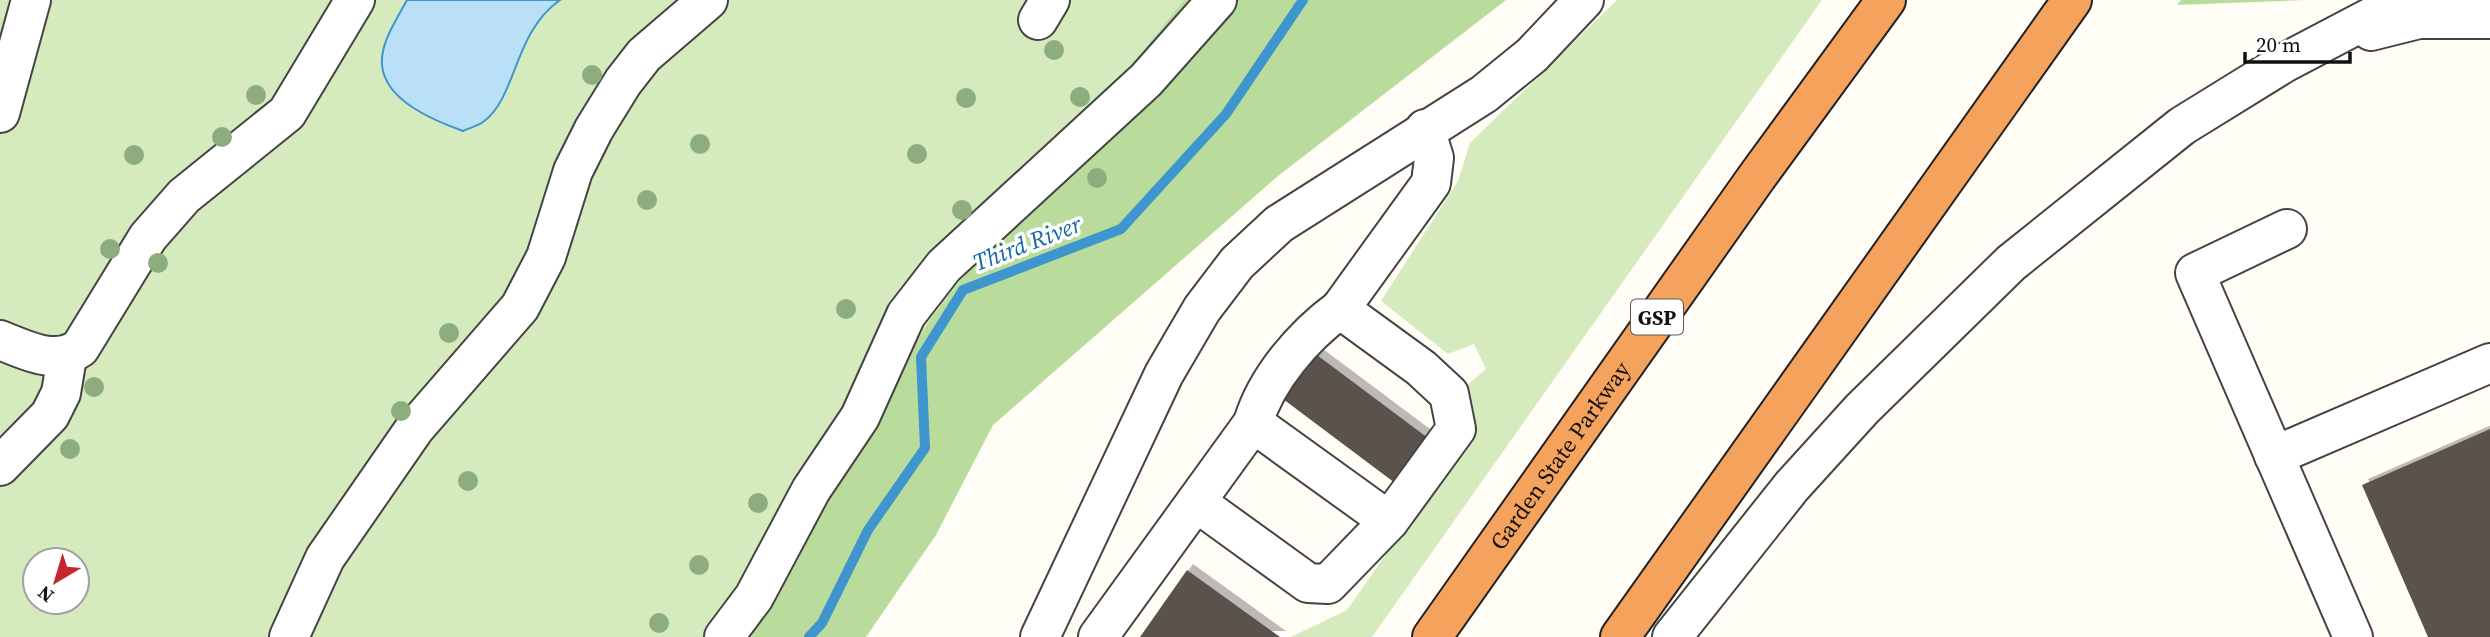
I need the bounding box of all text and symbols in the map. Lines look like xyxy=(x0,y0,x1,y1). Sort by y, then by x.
scale bar xyxy=(2245,21,2350,65)
text: 20 m xyxy=(2256,30,2301,59)
water label: Third River xyxy=(968,207,1087,279)
road number: GSP xyxy=(1631,300,1683,334)
street label: Garden State Parkway xyxy=(1482,355,1638,556)
north arrow xyxy=(21,546,91,616)
text: N xyxy=(32,580,59,609)

